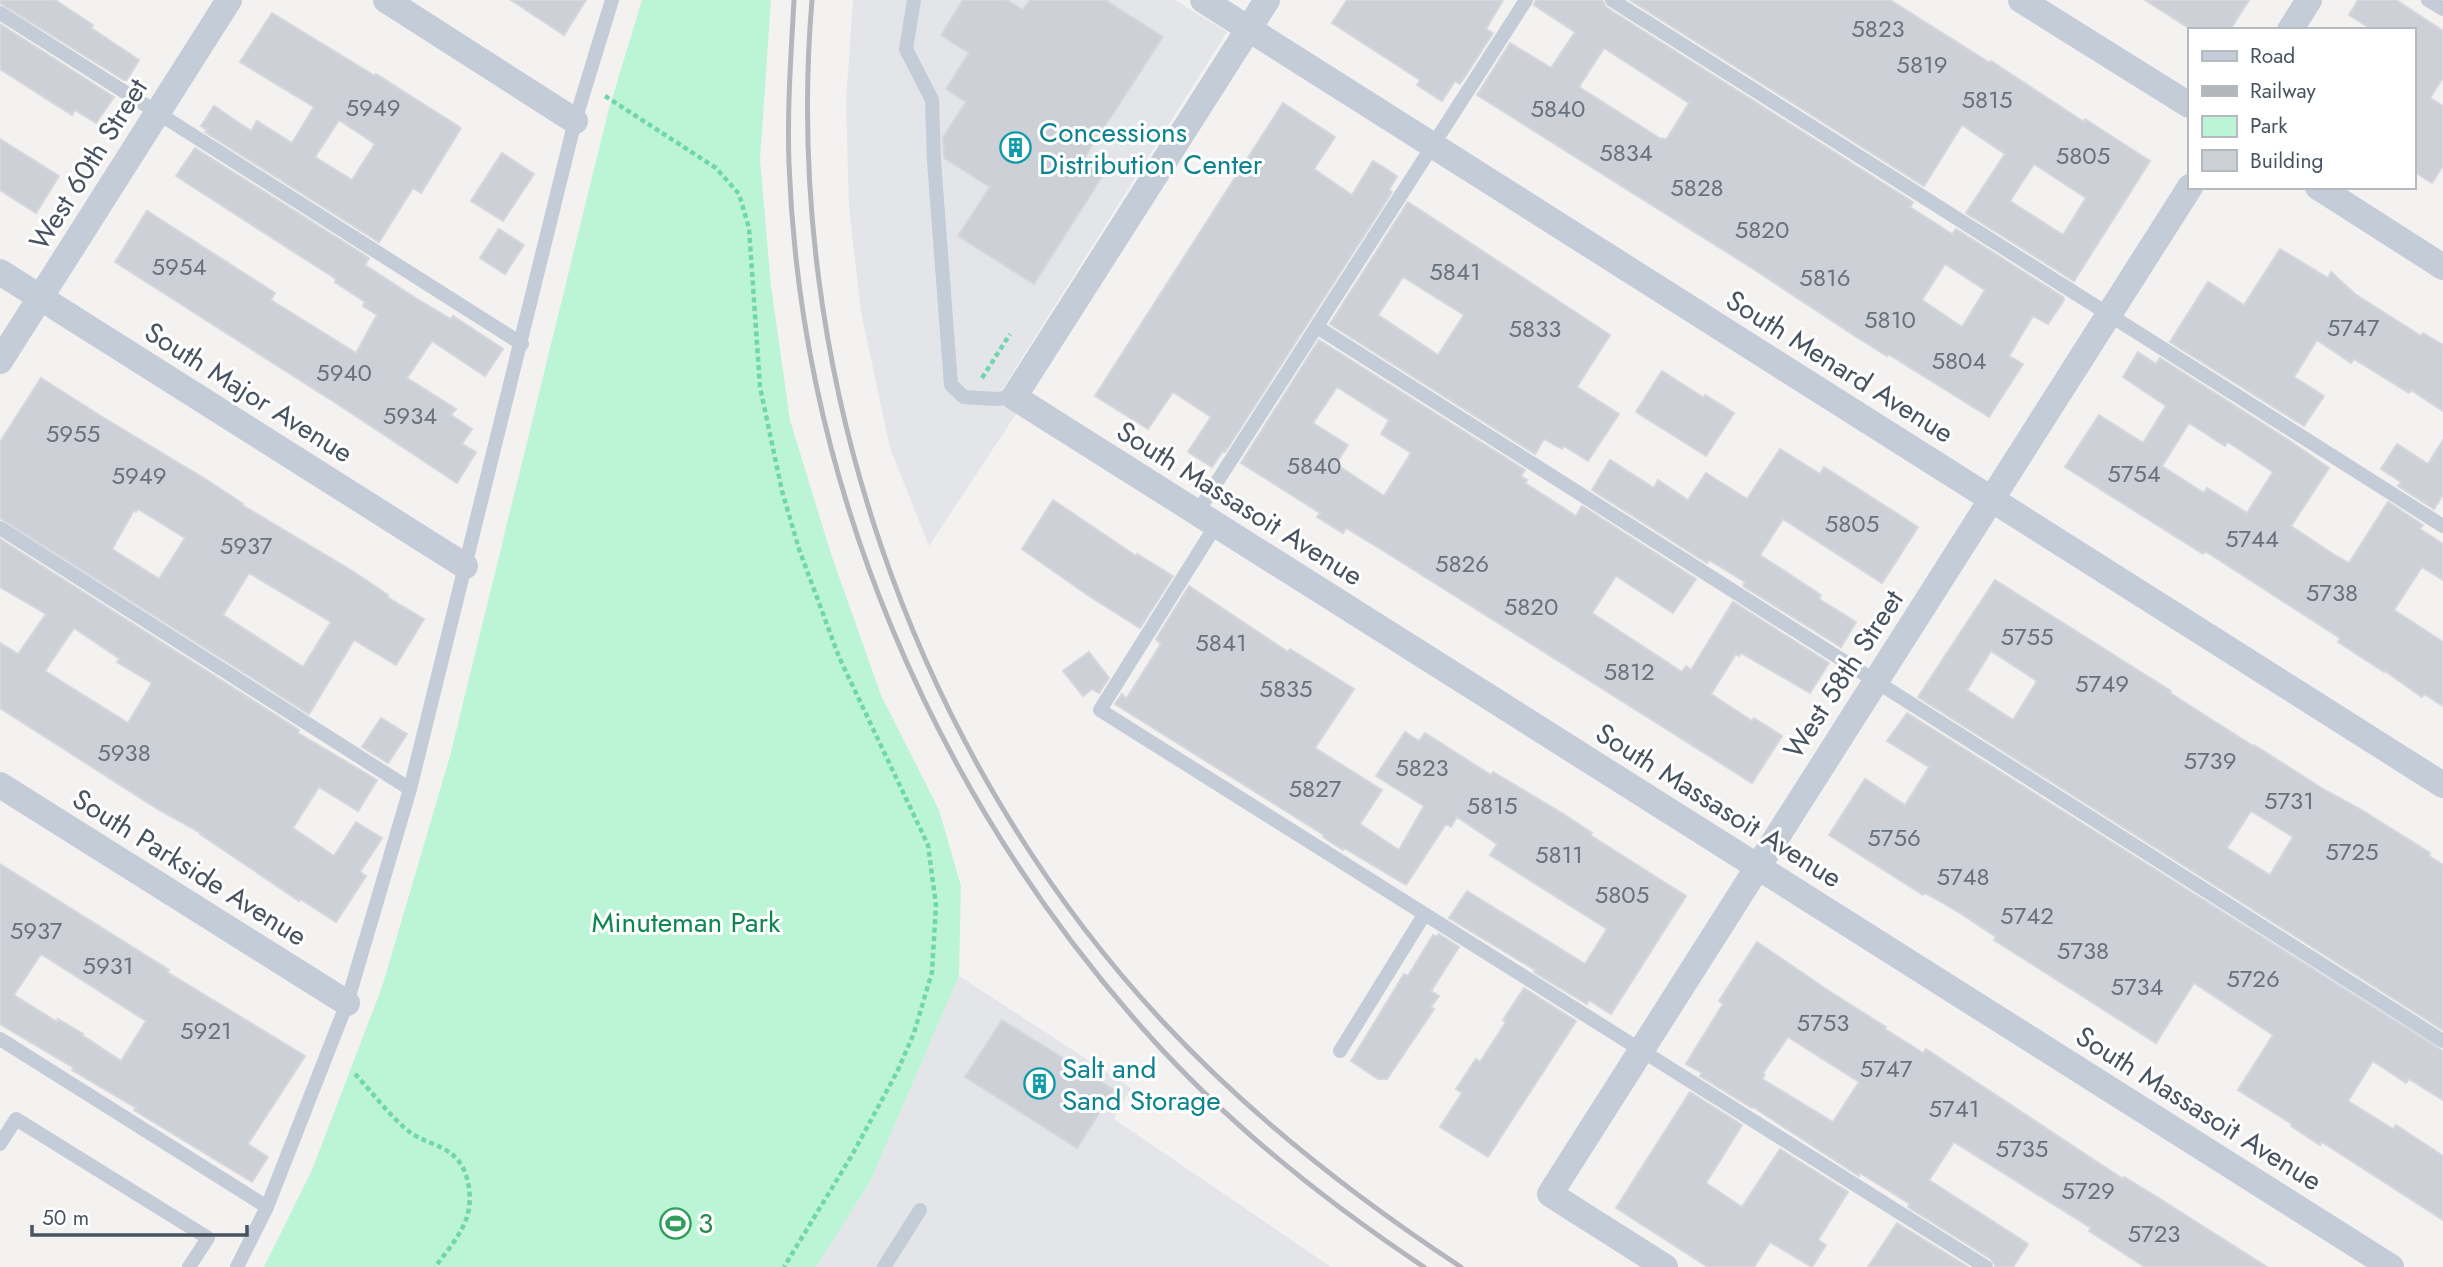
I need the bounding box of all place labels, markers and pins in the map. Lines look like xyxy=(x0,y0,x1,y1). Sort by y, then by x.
place label: Concessions Distribution Center xyxy=(1039,112,1263,185)
building icon: Concessions Distribution Center xyxy=(999,131,1033,165)
place label: Salt and Sand Storage xyxy=(1062,1048,1221,1121)
building icon: Salt and Sand Storage xyxy=(1022,1067,1056,1101)
place label: 3 xyxy=(698,1203,713,1244)
sports icon: 3 xyxy=(658,1206,692,1240)

